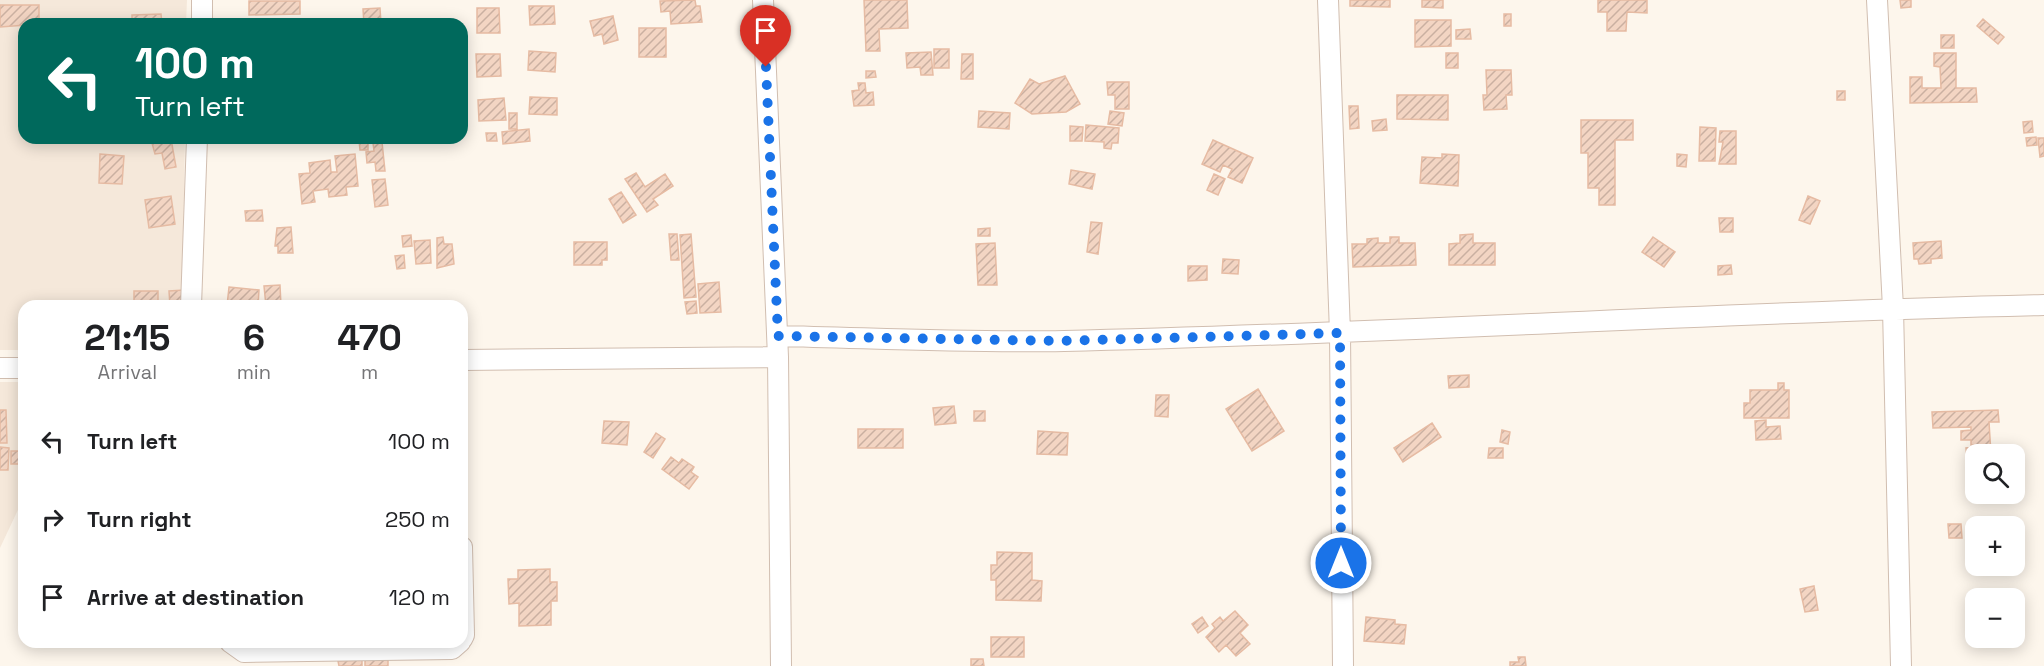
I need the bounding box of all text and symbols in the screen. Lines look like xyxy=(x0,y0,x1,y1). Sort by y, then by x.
pin xyxy=(740,5,791,67)
icon: arrive xyxy=(749,14,782,47)
text: 100 m xyxy=(135,37,255,90)
icon: left xyxy=(36,42,114,120)
text: Turn left xyxy=(135,89,245,124)
text: 21:15 xyxy=(84,315,170,361)
text: 6 xyxy=(243,315,265,361)
text: 470 xyxy=(337,315,402,361)
text: Arrival xyxy=(98,359,157,385)
text: min xyxy=(237,359,271,385)
text: m xyxy=(361,359,378,385)
icon: left xyxy=(36,425,69,458)
text: Turn left xyxy=(87,427,177,455)
text: 100 m xyxy=(388,427,450,455)
map controls xyxy=(1965,444,2025,648)
button: search xyxy=(1965,444,2025,504)
icon: right xyxy=(36,503,69,536)
text: Turn right xyxy=(87,505,192,533)
text: 250 m xyxy=(385,505,450,533)
button: + xyxy=(1965,516,2025,576)
position arrow xyxy=(1309,531,1373,595)
icon: arrive xyxy=(36,581,69,614)
text: Arrive at destination xyxy=(87,583,304,611)
text: 120 m xyxy=(389,583,450,611)
button: − xyxy=(1965,588,2025,648)

